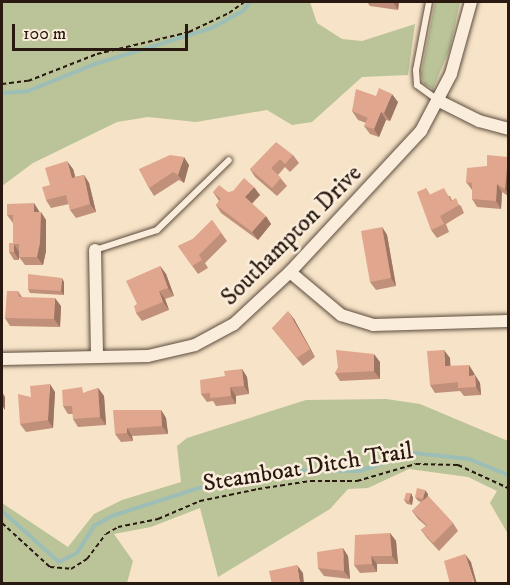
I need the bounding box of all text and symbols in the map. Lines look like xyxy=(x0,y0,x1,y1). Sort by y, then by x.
scale bar xyxy=(15,12,190,50)
text: 100 m xyxy=(23,23,66,45)
street label: Southampton Drive xyxy=(216,160,368,312)
street label: Steamboat Ditch Trail xyxy=(201,437,415,499)

